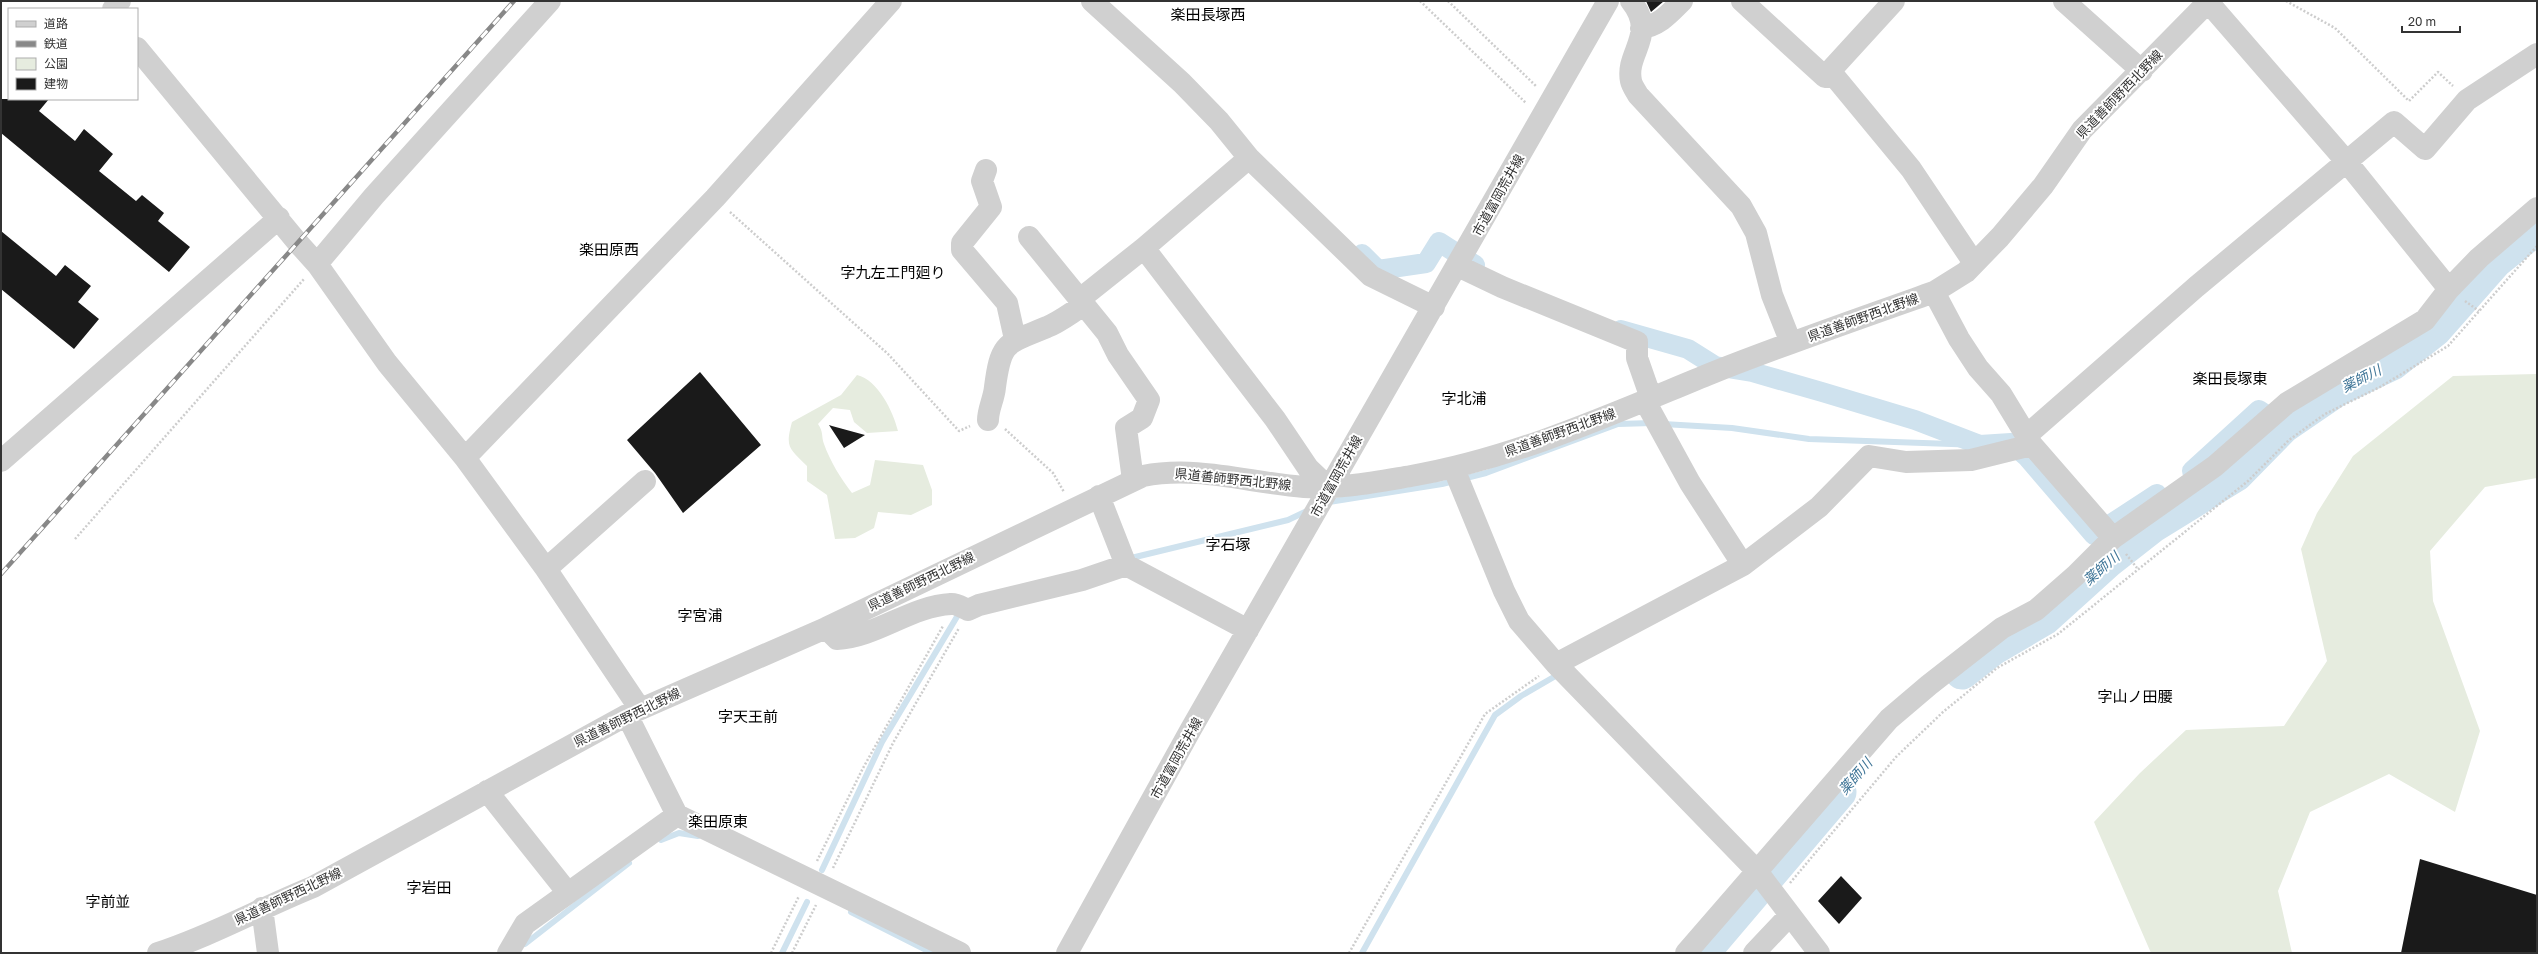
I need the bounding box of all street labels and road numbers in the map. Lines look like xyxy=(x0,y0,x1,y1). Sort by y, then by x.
street label: 県道善師野西北野線 xyxy=(2073,46,2165,142)
street label: 市道富岡荒井線 xyxy=(1469,151,1527,239)
street label: 県道善師野西北野線 xyxy=(1805,289,1921,345)
street label: 県道善師野西北野線 xyxy=(1502,404,1618,460)
street label: 市道富岡荒井線 xyxy=(1307,432,1365,520)
street label: 県道善師野西北野線 xyxy=(1174,465,1292,493)
street label: 県道善師野西北野線 xyxy=(865,548,977,614)
street label: 県道善師野西北野線 xyxy=(571,684,683,750)
street label: 市道富岡荒井線 xyxy=(1147,714,1205,802)
street label: 県道善師野西北野線 xyxy=(232,864,344,928)

